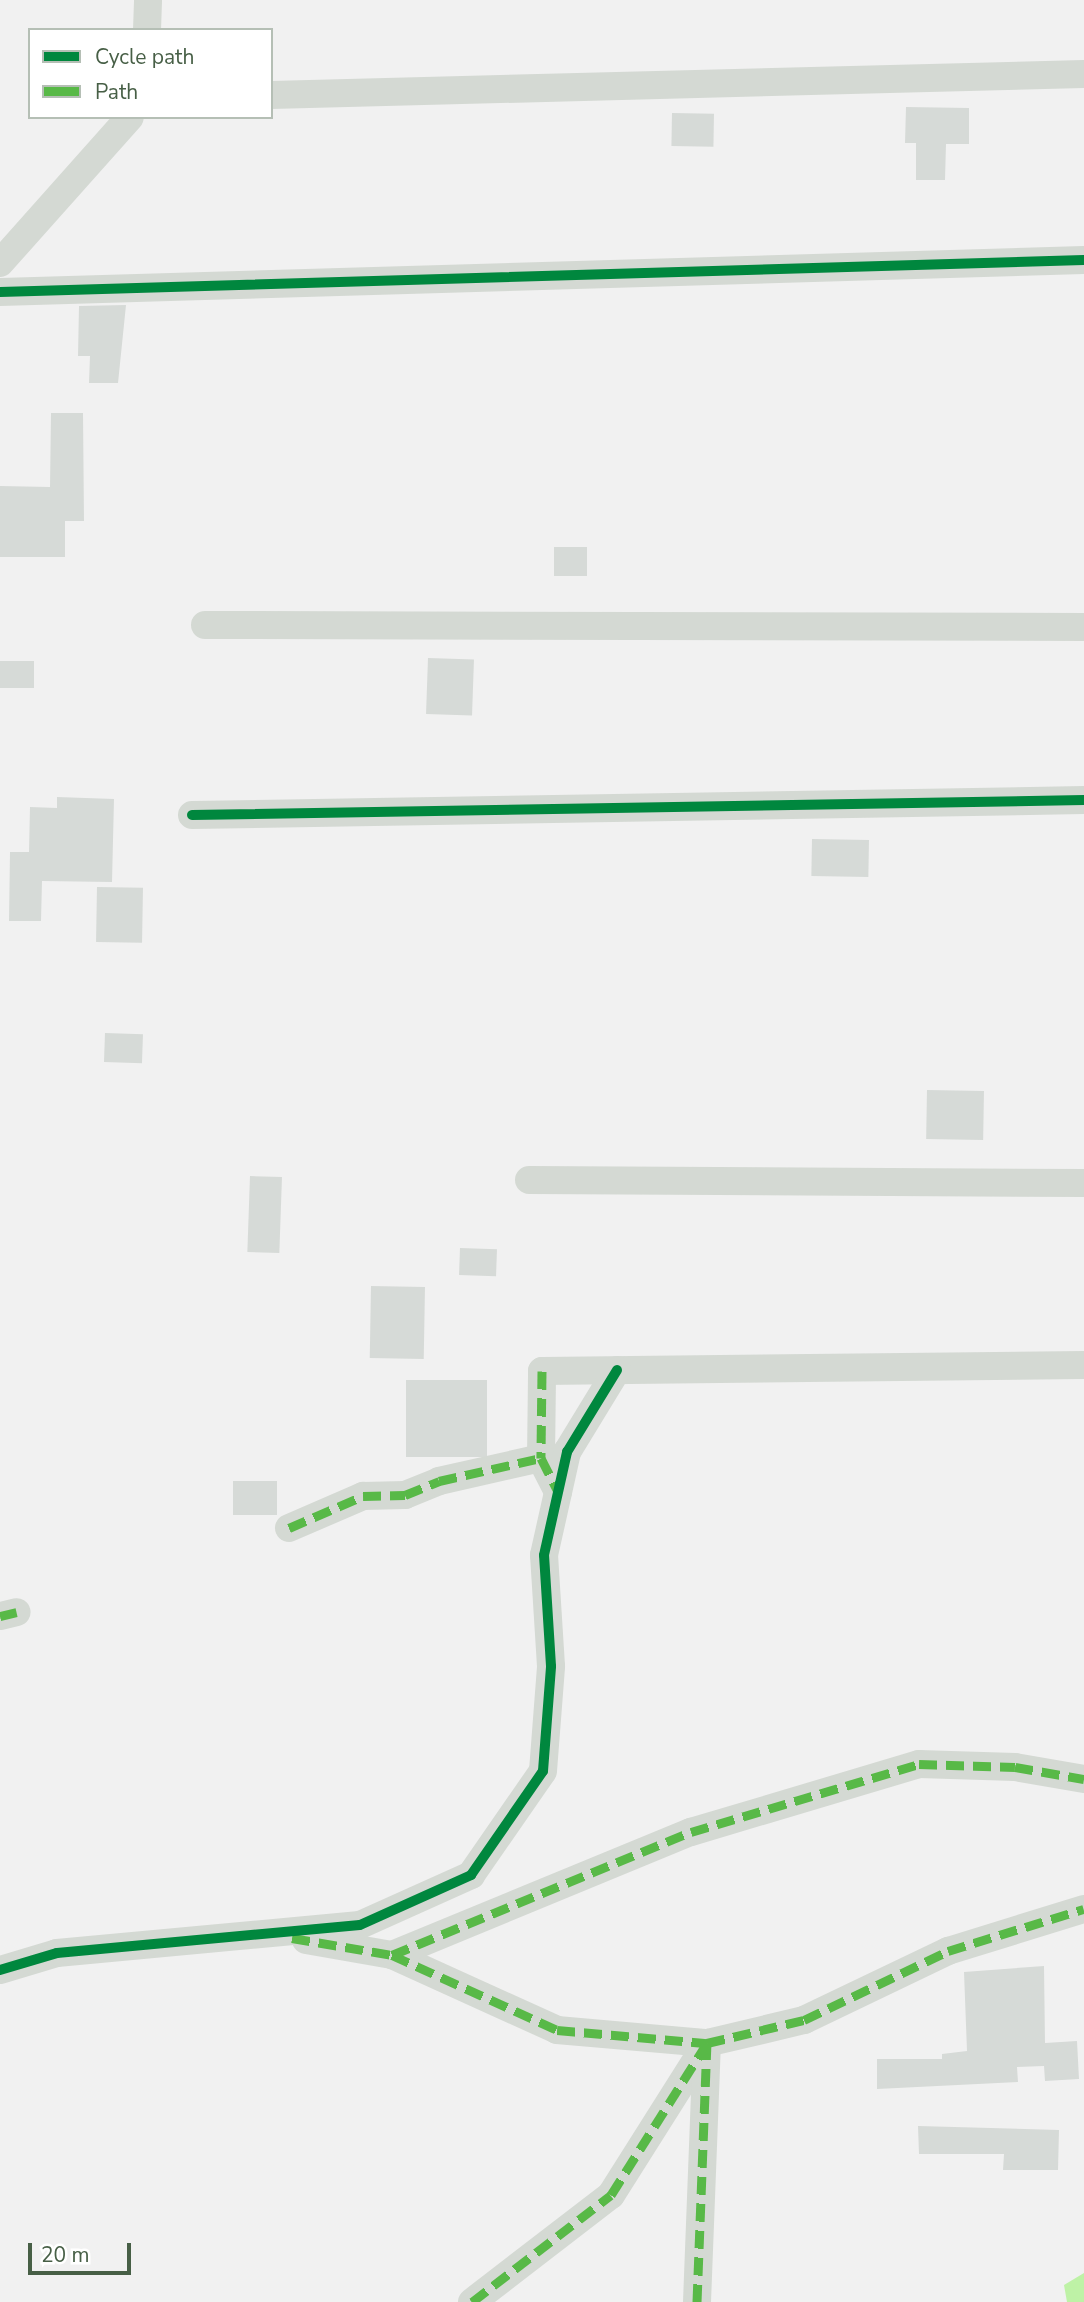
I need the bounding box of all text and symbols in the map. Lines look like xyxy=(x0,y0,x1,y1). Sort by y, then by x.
legend xyxy=(28,28,273,119)
text: Cycle path xyxy=(95,43,194,71)
text: Path xyxy=(95,78,138,106)
scale bar xyxy=(32,2228,135,2272)
text: 20 m xyxy=(41,2241,90,2269)

